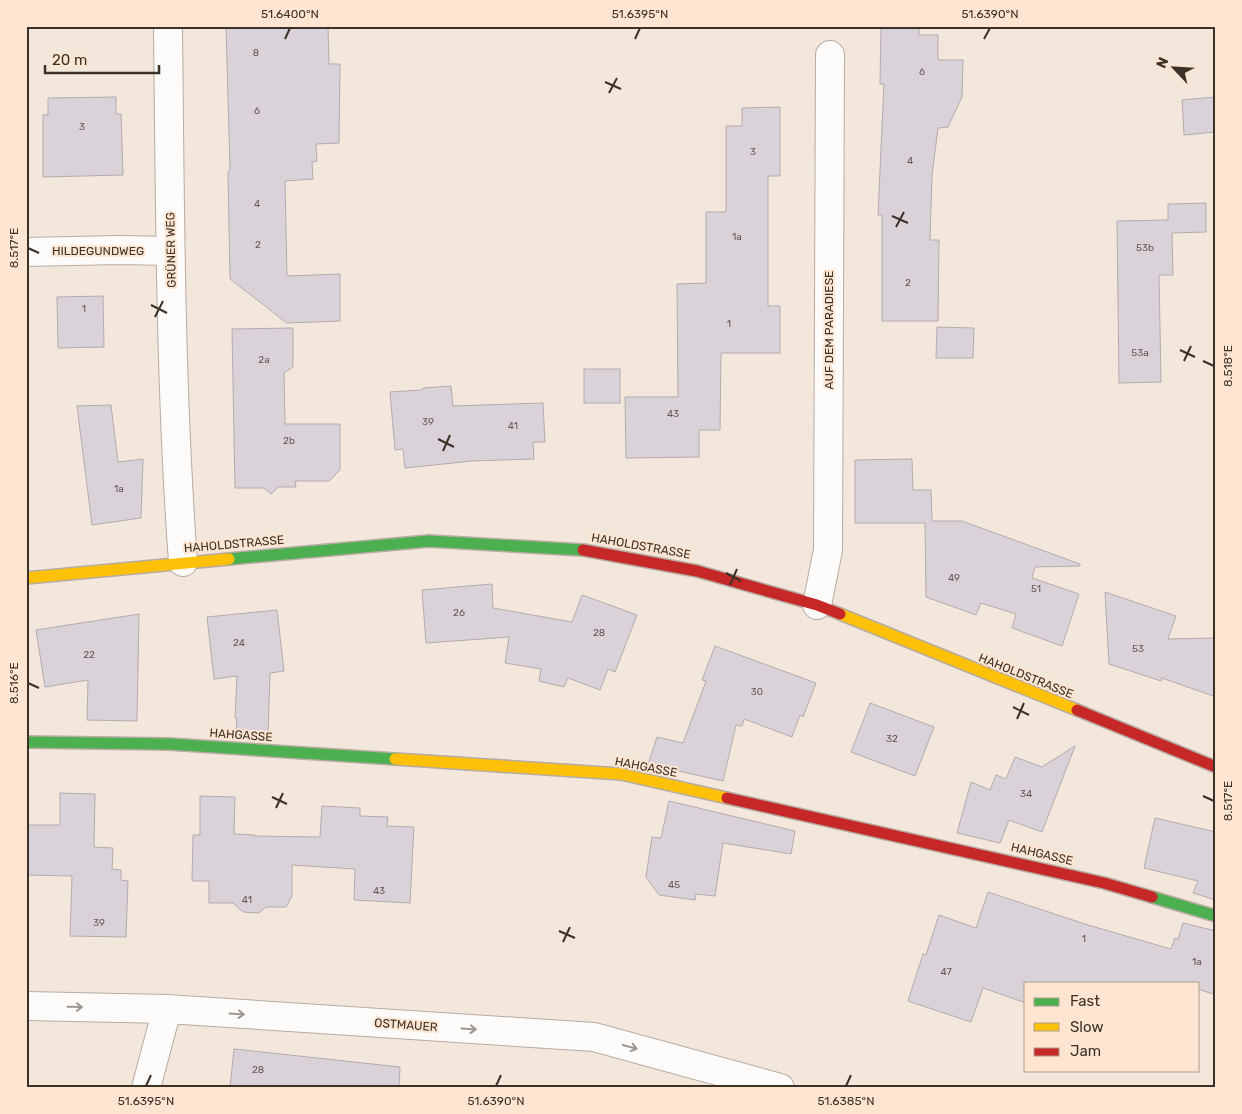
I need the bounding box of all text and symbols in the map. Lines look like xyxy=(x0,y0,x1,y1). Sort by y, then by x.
text: 51.6400°N xyxy=(261,7,319,21)
text: 51.6395°N xyxy=(612,7,668,21)
text: 51.6390°N xyxy=(961,7,1019,21)
scale bar xyxy=(45,42,159,74)
north arrow xyxy=(1150,42,1200,92)
house number: 8 xyxy=(253,47,259,59)
text: 20 m xyxy=(52,51,87,69)
text: N xyxy=(1153,55,1173,71)
house number: 6 xyxy=(919,66,925,78)
house number: 6 xyxy=(254,105,260,117)
house number: 3 xyxy=(79,121,85,133)
house number: 3 xyxy=(750,146,756,158)
house number: 4 xyxy=(907,155,913,167)
house number: 4 xyxy=(254,198,260,210)
street label: GRÜNER WEG xyxy=(163,212,179,288)
text: 8.517°E xyxy=(7,228,21,268)
house number: 1a xyxy=(732,231,742,243)
house number: 2 xyxy=(255,239,261,251)
house number: 53b xyxy=(1136,242,1154,254)
street label: HILDEGUNDWEG xyxy=(52,244,144,258)
street label: AUF DEM PARADIESE xyxy=(822,271,836,389)
house number: 2 xyxy=(905,277,911,289)
house number: 1 xyxy=(82,303,86,315)
house number: 1 xyxy=(727,318,731,330)
text: 8.518°E xyxy=(1221,345,1235,387)
house number: 53a xyxy=(1131,347,1149,359)
house number: 2a xyxy=(258,354,270,366)
house number: 43 xyxy=(667,408,679,420)
house number: 39 xyxy=(422,416,434,428)
house number: 41 xyxy=(508,420,518,432)
house number: 2b xyxy=(283,435,295,447)
house number: 1a xyxy=(114,483,124,495)
street label: HAHOLDSTRASSE xyxy=(590,530,692,562)
street label: HAHOLDSTRASSE xyxy=(183,533,285,555)
house number: 49 xyxy=(948,572,960,584)
house number: 51 xyxy=(1031,583,1041,595)
house number: 26 xyxy=(453,607,465,619)
house number: 28 xyxy=(593,627,605,639)
house number: 24 xyxy=(233,637,245,649)
house number: 53 xyxy=(1132,643,1144,655)
house number: 22 xyxy=(83,649,95,661)
street label: HAHOLDSTRASSE xyxy=(977,651,1075,701)
text: 8.516°E xyxy=(7,662,21,704)
house number: 30 xyxy=(751,686,763,698)
street label: HAHGASSE xyxy=(209,726,273,744)
house number: 32 xyxy=(886,733,898,745)
street label: HAHGASSE xyxy=(614,754,678,780)
text: 8.517°E xyxy=(1221,781,1235,821)
house number: 34 xyxy=(1020,788,1032,800)
street label: HAHGASSE xyxy=(1010,840,1074,868)
house number: 45 xyxy=(668,879,680,891)
house number: 43 xyxy=(373,885,385,897)
house number: 41 xyxy=(242,894,252,906)
house number: 39 xyxy=(93,917,105,929)
house number: 1 xyxy=(1082,933,1086,945)
house number: 1a xyxy=(1192,956,1202,968)
house number: 47 xyxy=(940,966,952,978)
legend xyxy=(1024,982,1200,1072)
text: Fast xyxy=(1070,992,1100,1010)
one-way arrow xyxy=(67,1003,83,1012)
one-way arrow xyxy=(229,1009,245,1019)
street label: OSTMAUER xyxy=(374,1016,438,1034)
text: Slow xyxy=(1070,1018,1103,1036)
one-way arrow xyxy=(461,1024,477,1033)
one-way arrow xyxy=(622,1042,638,1052)
text: Jam xyxy=(1070,1042,1101,1060)
house number: 28 xyxy=(252,1064,264,1076)
text: 51.6395°N xyxy=(118,1094,174,1108)
text: 51.6390°N xyxy=(467,1094,525,1108)
text: 51.6385°N xyxy=(817,1094,875,1108)

